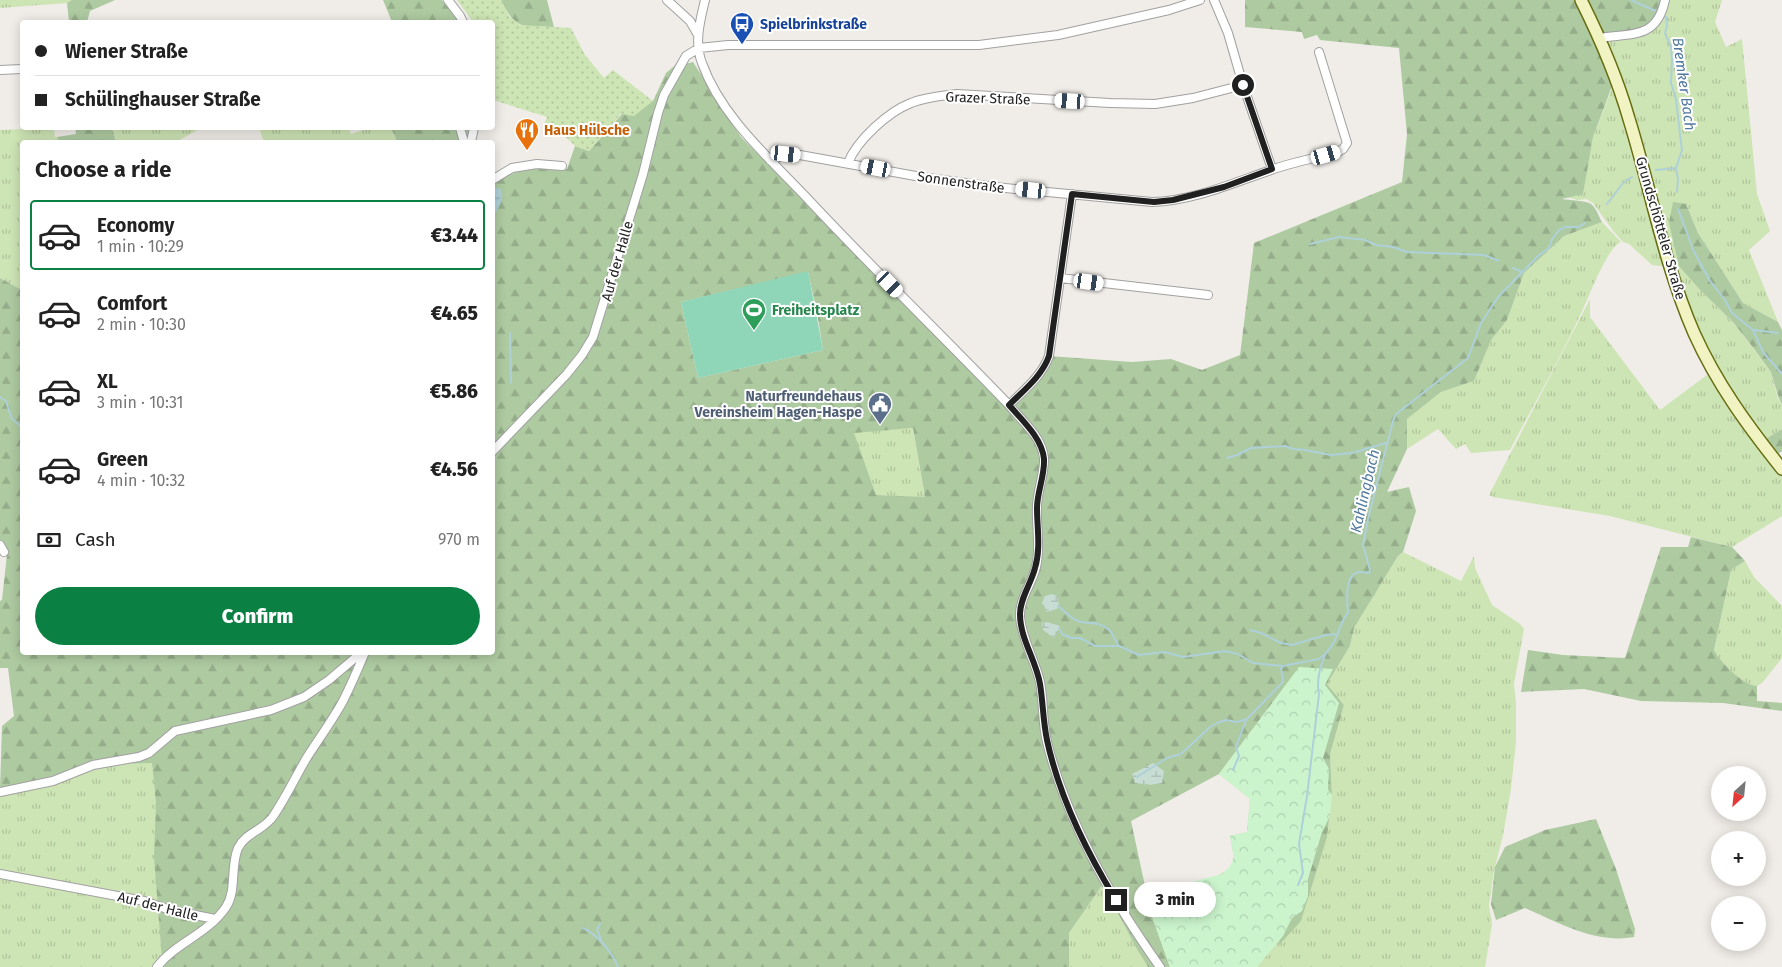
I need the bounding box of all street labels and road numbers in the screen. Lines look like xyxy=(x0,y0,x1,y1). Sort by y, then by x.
street label: Grazer Straße xyxy=(945,89,1031,108)
street label: Grundschötteler Straße xyxy=(1632,155,1689,302)
street label: Sonnenstraße xyxy=(916,168,1006,197)
street label: Auf der Halle xyxy=(598,219,637,303)
street label: Auf der Halle xyxy=(116,888,200,925)

